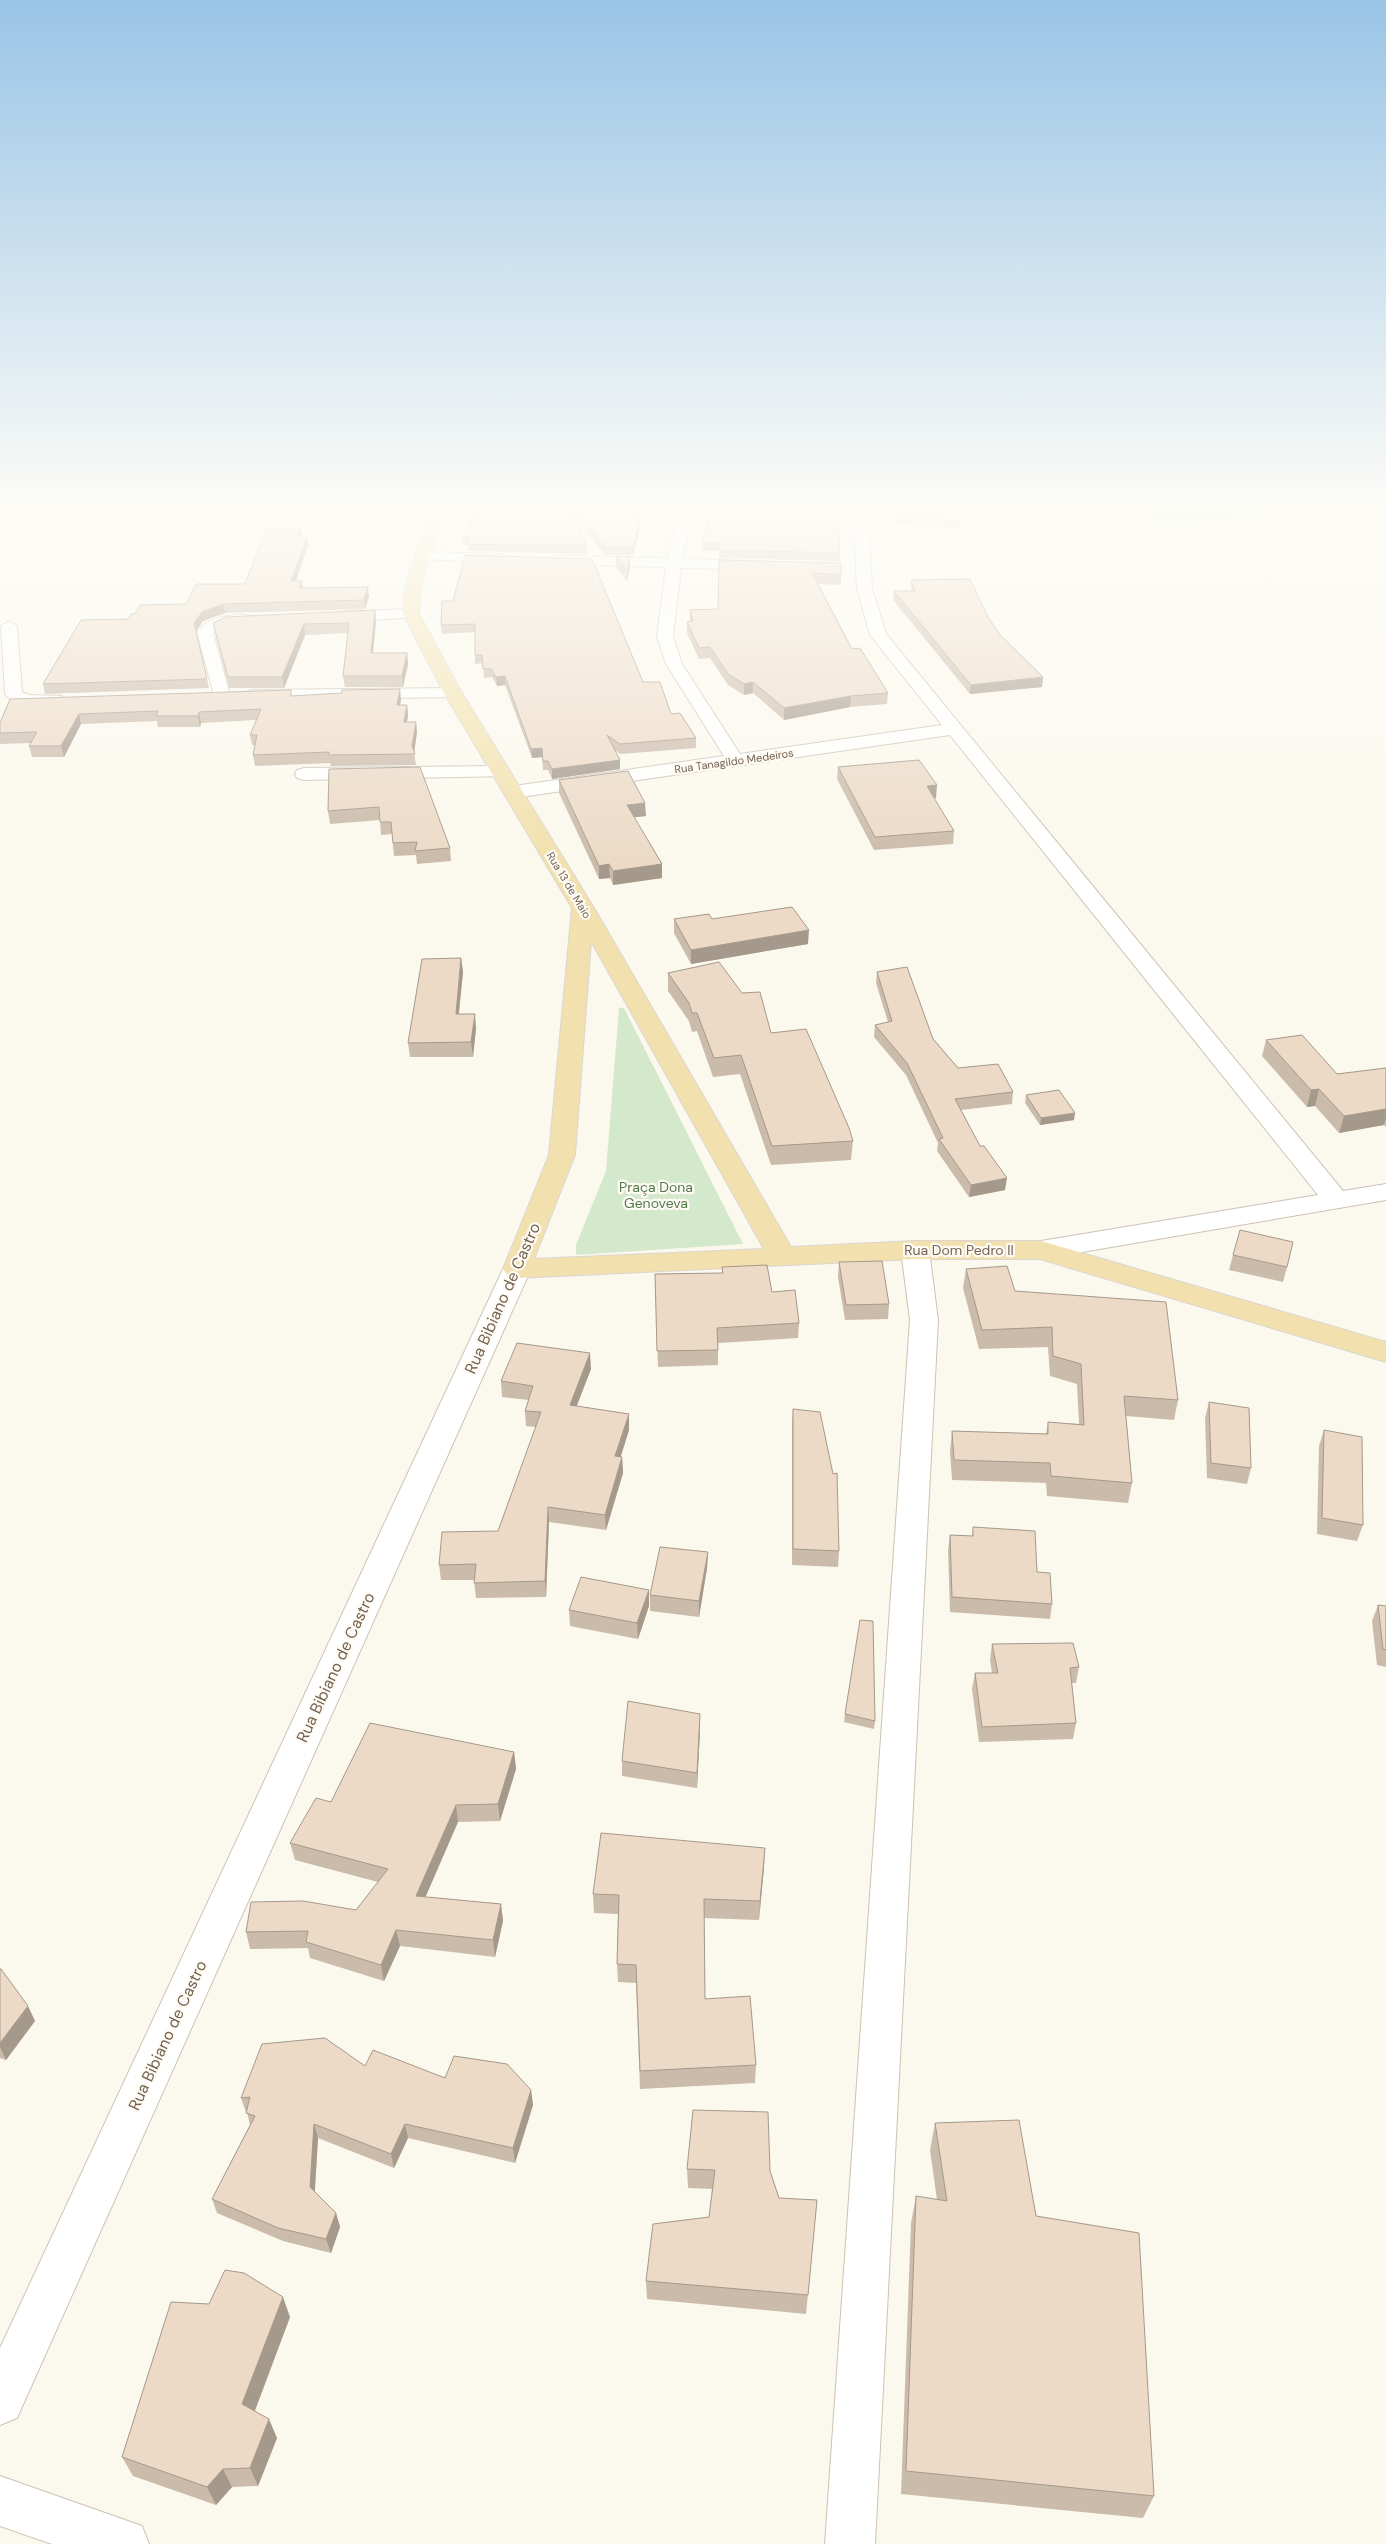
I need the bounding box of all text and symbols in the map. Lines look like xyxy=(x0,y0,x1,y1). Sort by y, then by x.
street label: Rua Tanagildo Medeiros xyxy=(674,746,794,776)
street label: Rua 13 de Maio xyxy=(544,849,594,921)
park label: Praça Dona Genoveva xyxy=(619,1178,693,1212)
street label: Rua Bibiano de Castro xyxy=(460,1219,545,1377)
street label: Rua Dom Pedro II xyxy=(904,1241,1014,1259)
street label: Rua Bibiano de Castro xyxy=(291,1589,379,1746)
street label: Rua Bibiano de Castro xyxy=(123,1957,211,2114)

